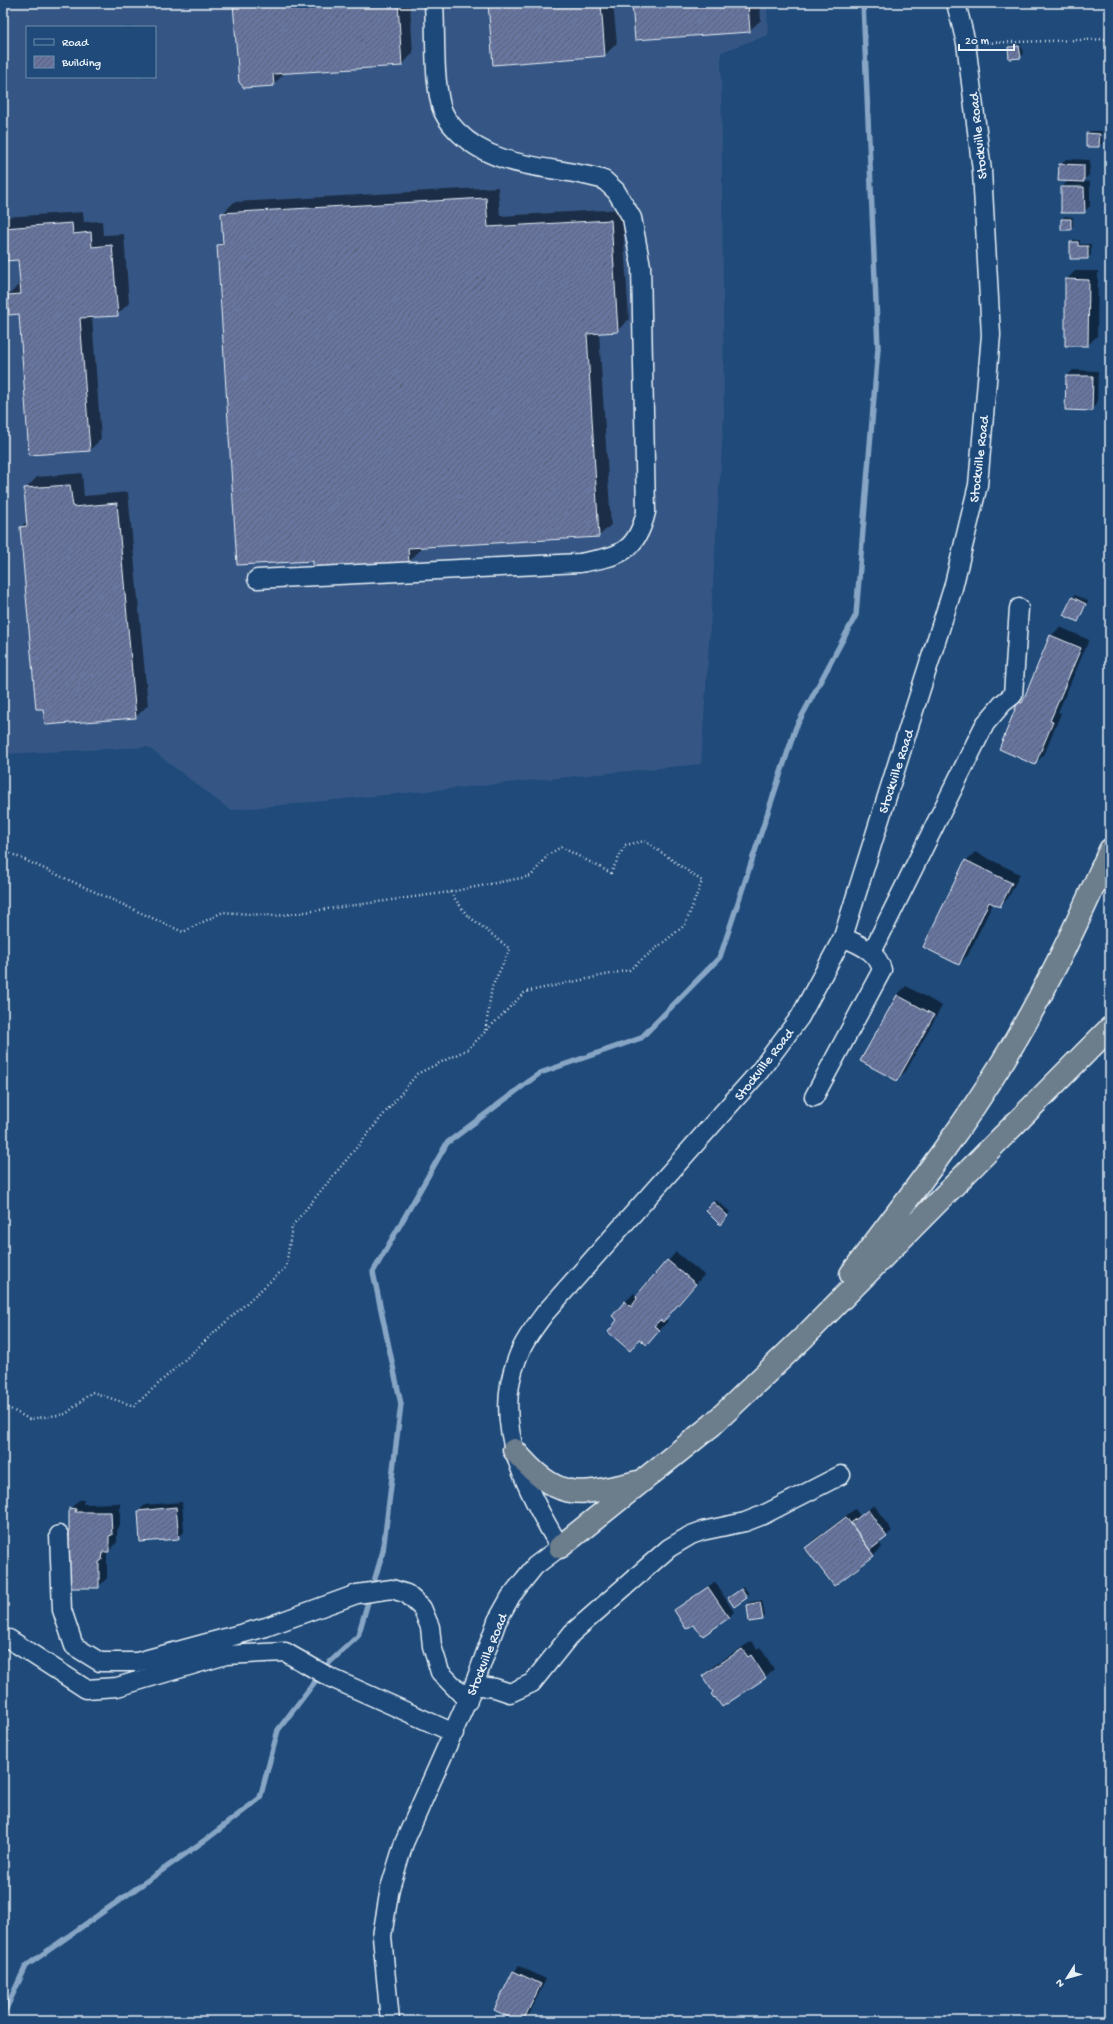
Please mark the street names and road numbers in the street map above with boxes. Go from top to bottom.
street label: Stockville Road [966,90,992,180]
street label: Stockville Road [967,413,994,504]
street label: Stockville Road [876,726,919,816]
street label: Stockville Road [732,1025,800,1105]
street label: Stockville Road [464,1610,513,1698]

